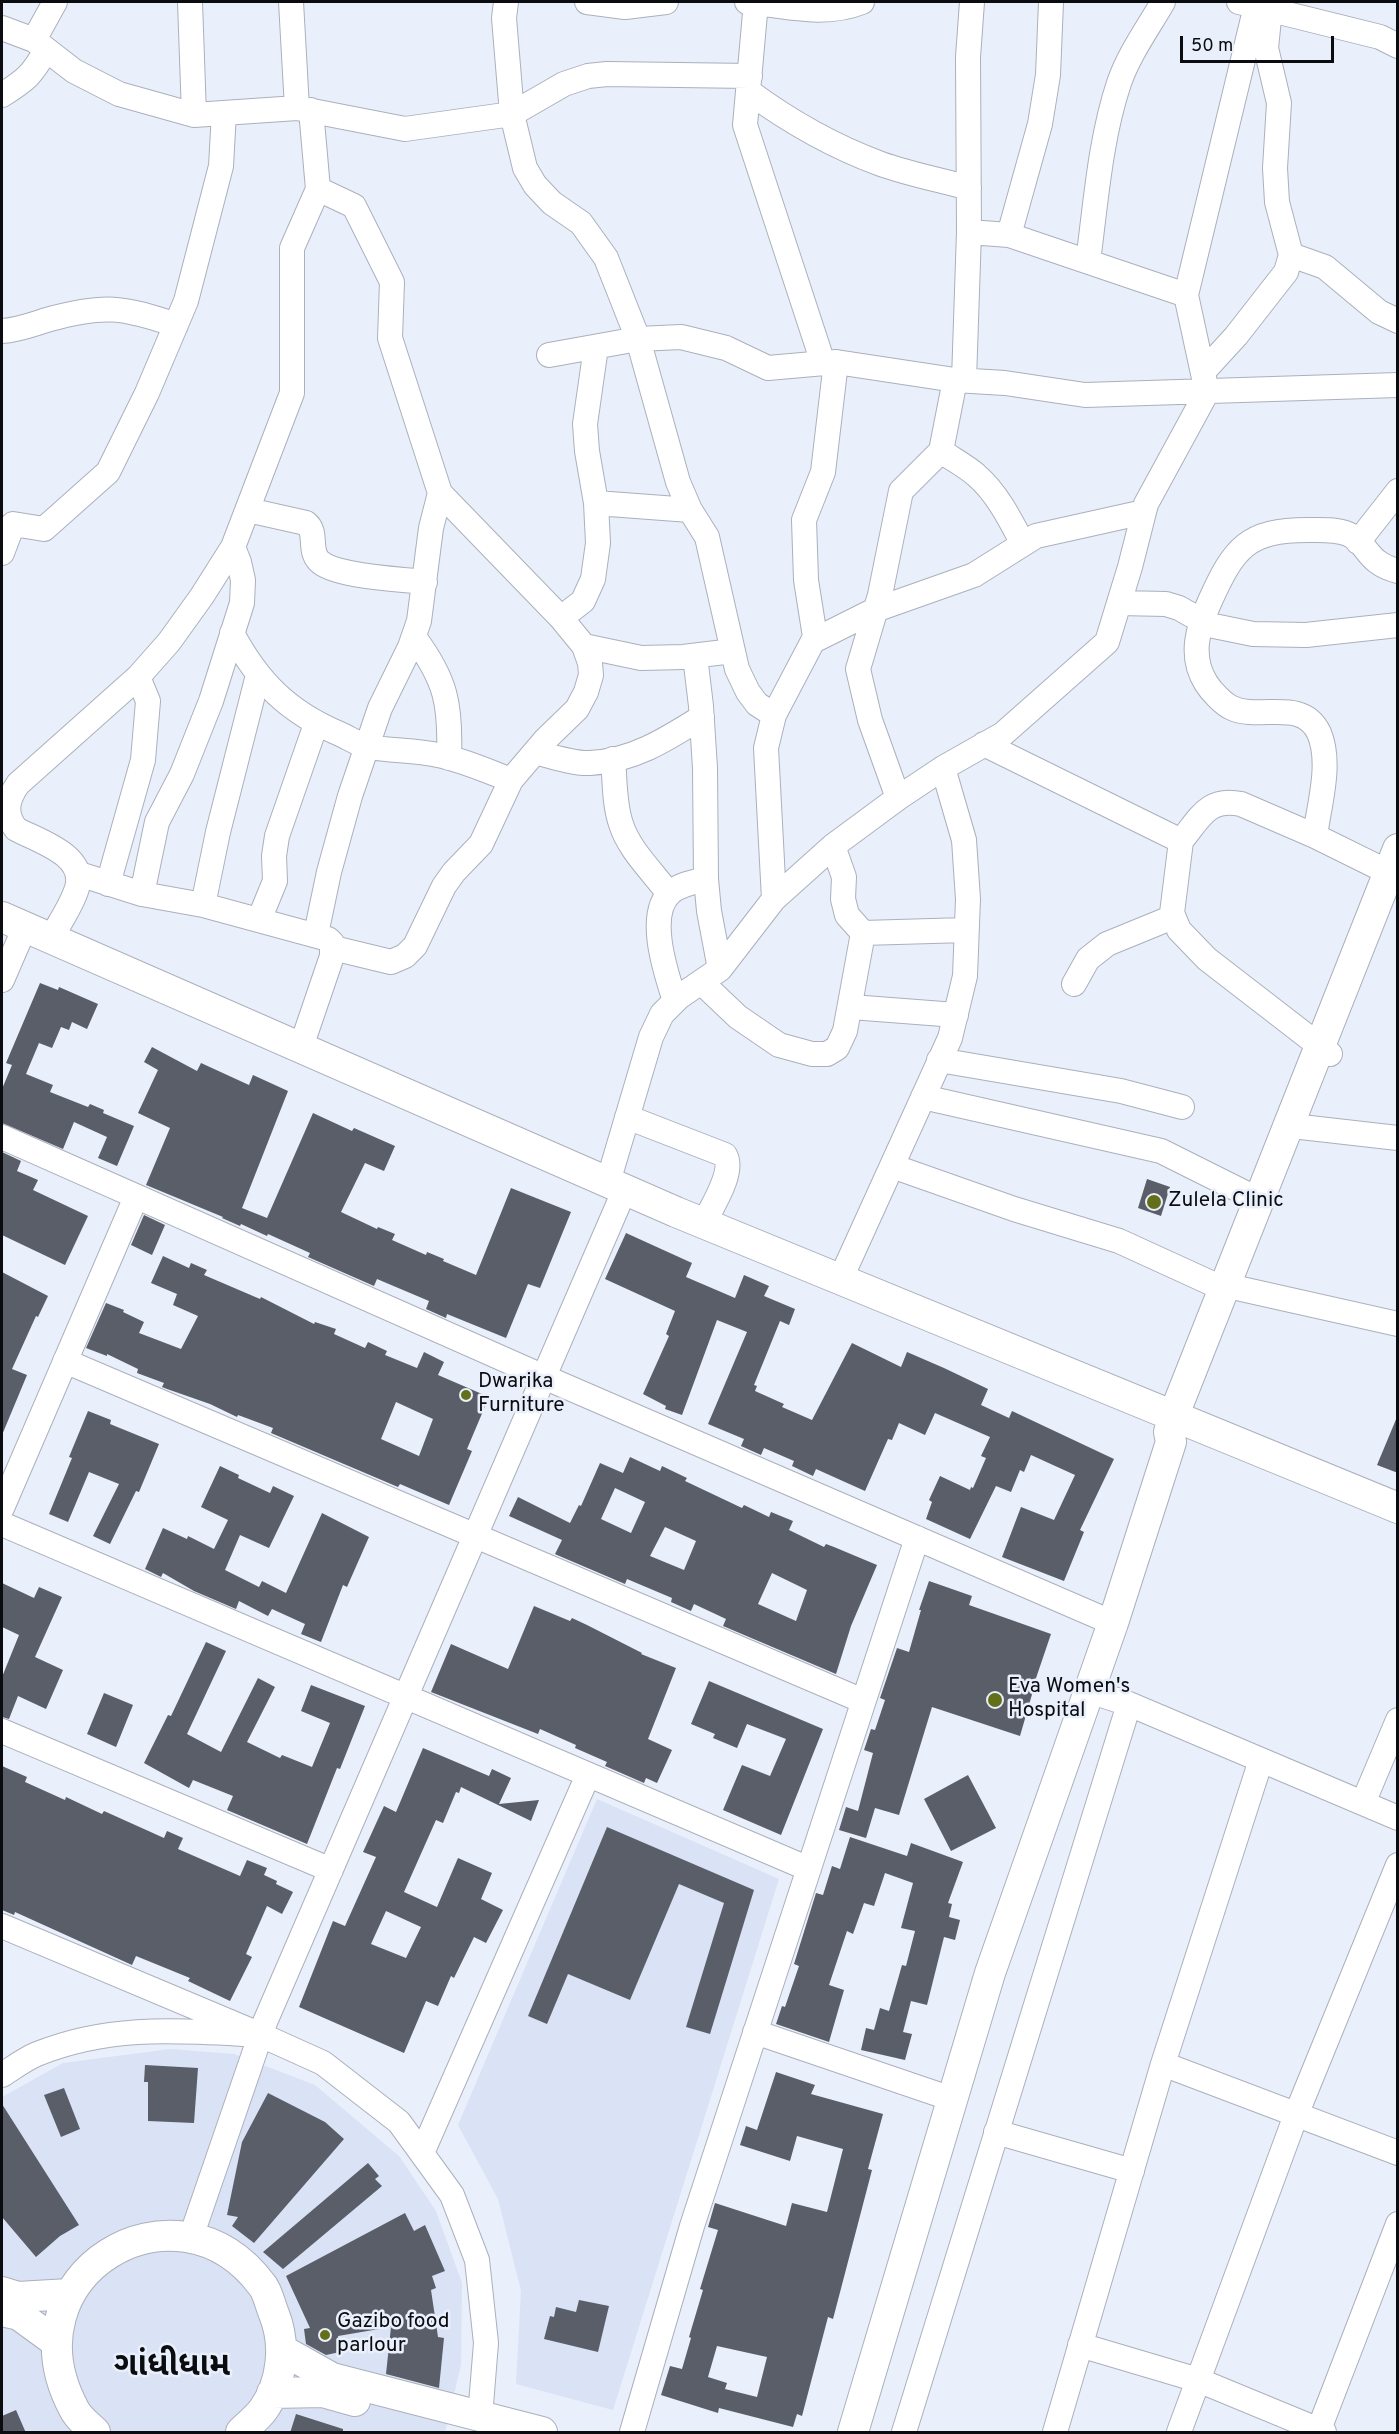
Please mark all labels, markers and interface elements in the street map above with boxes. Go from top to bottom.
scale bar [1183,24,1338,62]
text: 50 m [1191,35,1233,58]
place label: Zulela Clinic [1168,1189,1284,1215]
marker: Zulela Clinic [1145,1193,1163,1211]
place label: Dwarika Furniture [478,1370,565,1420]
marker: Dwarika Furniture [459,1388,473,1402]
place label: Eva Women's Hospital [1008,1675,1130,1725]
marker: Eva Women's Hospital [986,1691,1004,1709]
place label: Gazibo food parlour [337,2310,450,2360]
marker: Gazibo food parlour [318,2328,332,2342]
district label: ગાંધીધામ [114,2348,230,2388]

